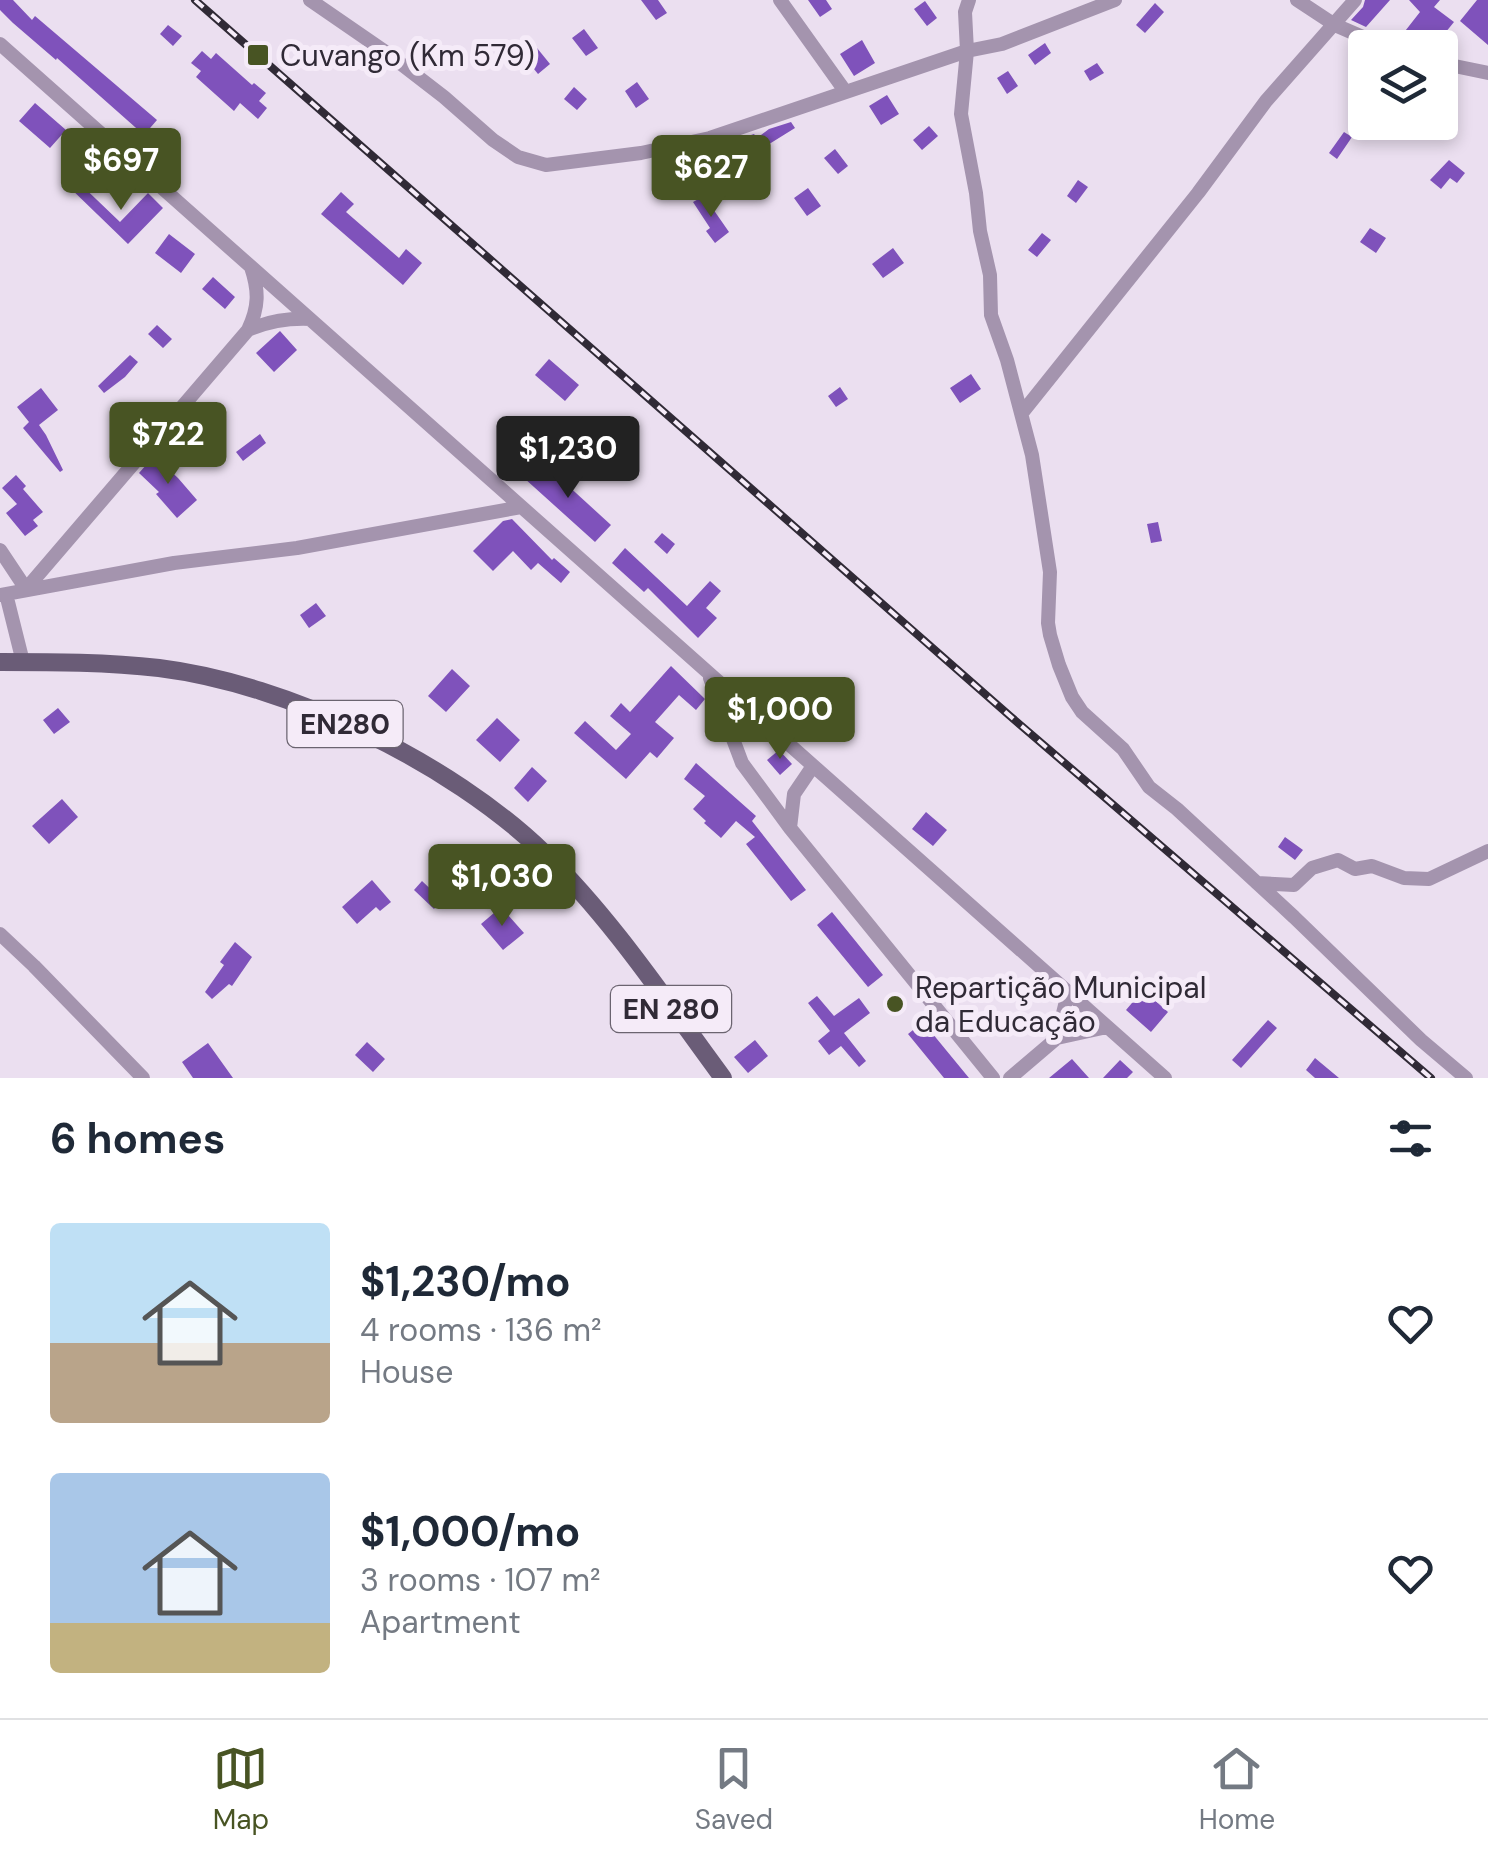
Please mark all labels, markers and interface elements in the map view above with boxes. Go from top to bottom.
map controls [1348,30,1458,140]
button: layers [1348,30,1458,140]
place label: Cuvango (Km 579) [280,36,535,75]
marker: Cuvango (Km 579) [245,42,271,68]
pin: $697 [62,128,180,213]
pin: $627 [652,135,770,220]
text: $697 [83,139,159,181]
text: $627 [674,146,748,188]
pin: $722 [109,402,227,487]
text: $722 [131,413,205,455]
pin: $1,230 [487,416,649,501]
text: $1,230 [518,427,618,469]
pin: $1,000 [699,677,861,762]
text: $1,000 [727,688,833,730]
road number: EN280 [288,701,402,747]
pin: $1,030 [421,844,583,929]
text: $1,030 [450,855,554,897]
place label: Repartição Municipal da Educação [915,968,1206,1041]
road number: EN 280 [611,986,731,1032]
marker: Repartição Municipal da Educação [884,993,906,1015]
text: 6 homes [50,1111,225,1166]
icon: filters [1383,1111,1438,1166]
text: $1,230/mo [360,1254,571,1309]
icon: home [130,1263,250,1383]
icon: heart [1383,1296,1438,1351]
text: 4 rooms · 136 m² [360,1309,602,1351]
text: House [360,1351,453,1393]
text: $1,000/mo [360,1504,580,1559]
icon: home [130,1513,250,1633]
icon: heart [1383,1546,1438,1601]
text: 3 rooms · 107 m² [360,1559,601,1601]
text: Apartment [360,1601,521,1643]
tab: Map [213,1741,269,1838]
tab: Saved [695,1741,773,1838]
tab: Home [1199,1741,1275,1838]

